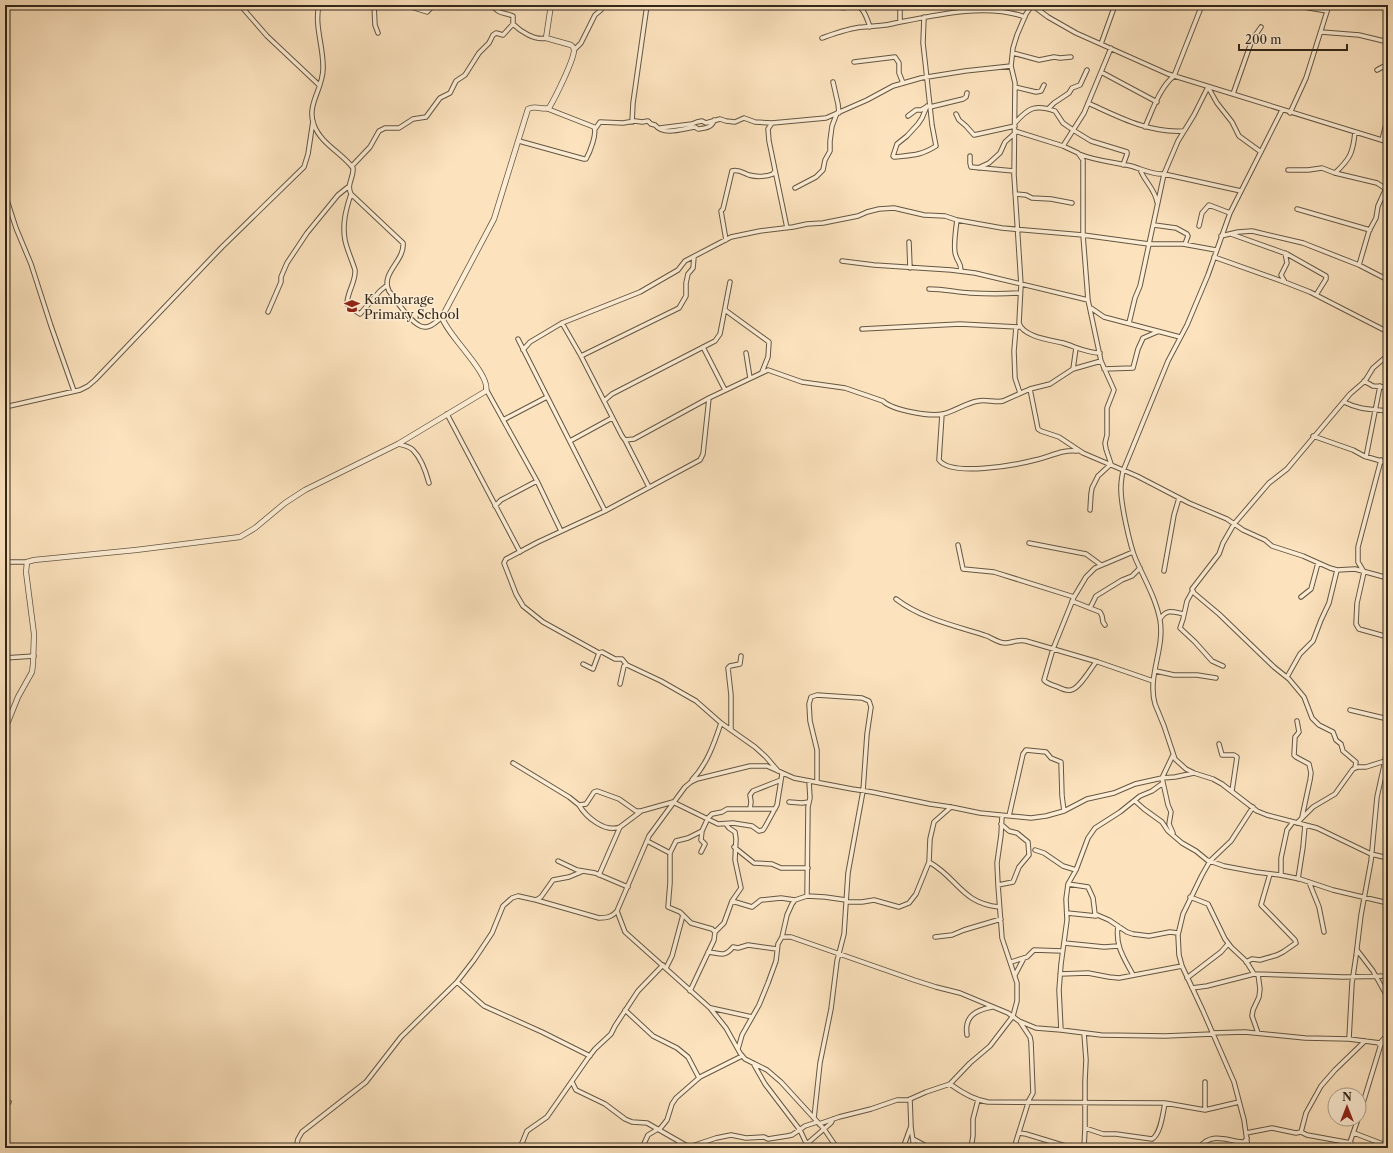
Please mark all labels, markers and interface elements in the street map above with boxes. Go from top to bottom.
scale bar [1239,26,1347,52]
text: 200 m [1245,32,1282,47]
place label: Kambarage Primary School [364,291,459,322]
school or university icon: Kambarage Primary School [343,297,361,315]
north arrow [1327,1087,1367,1127]
text: N [1342,1090,1352,1104]

